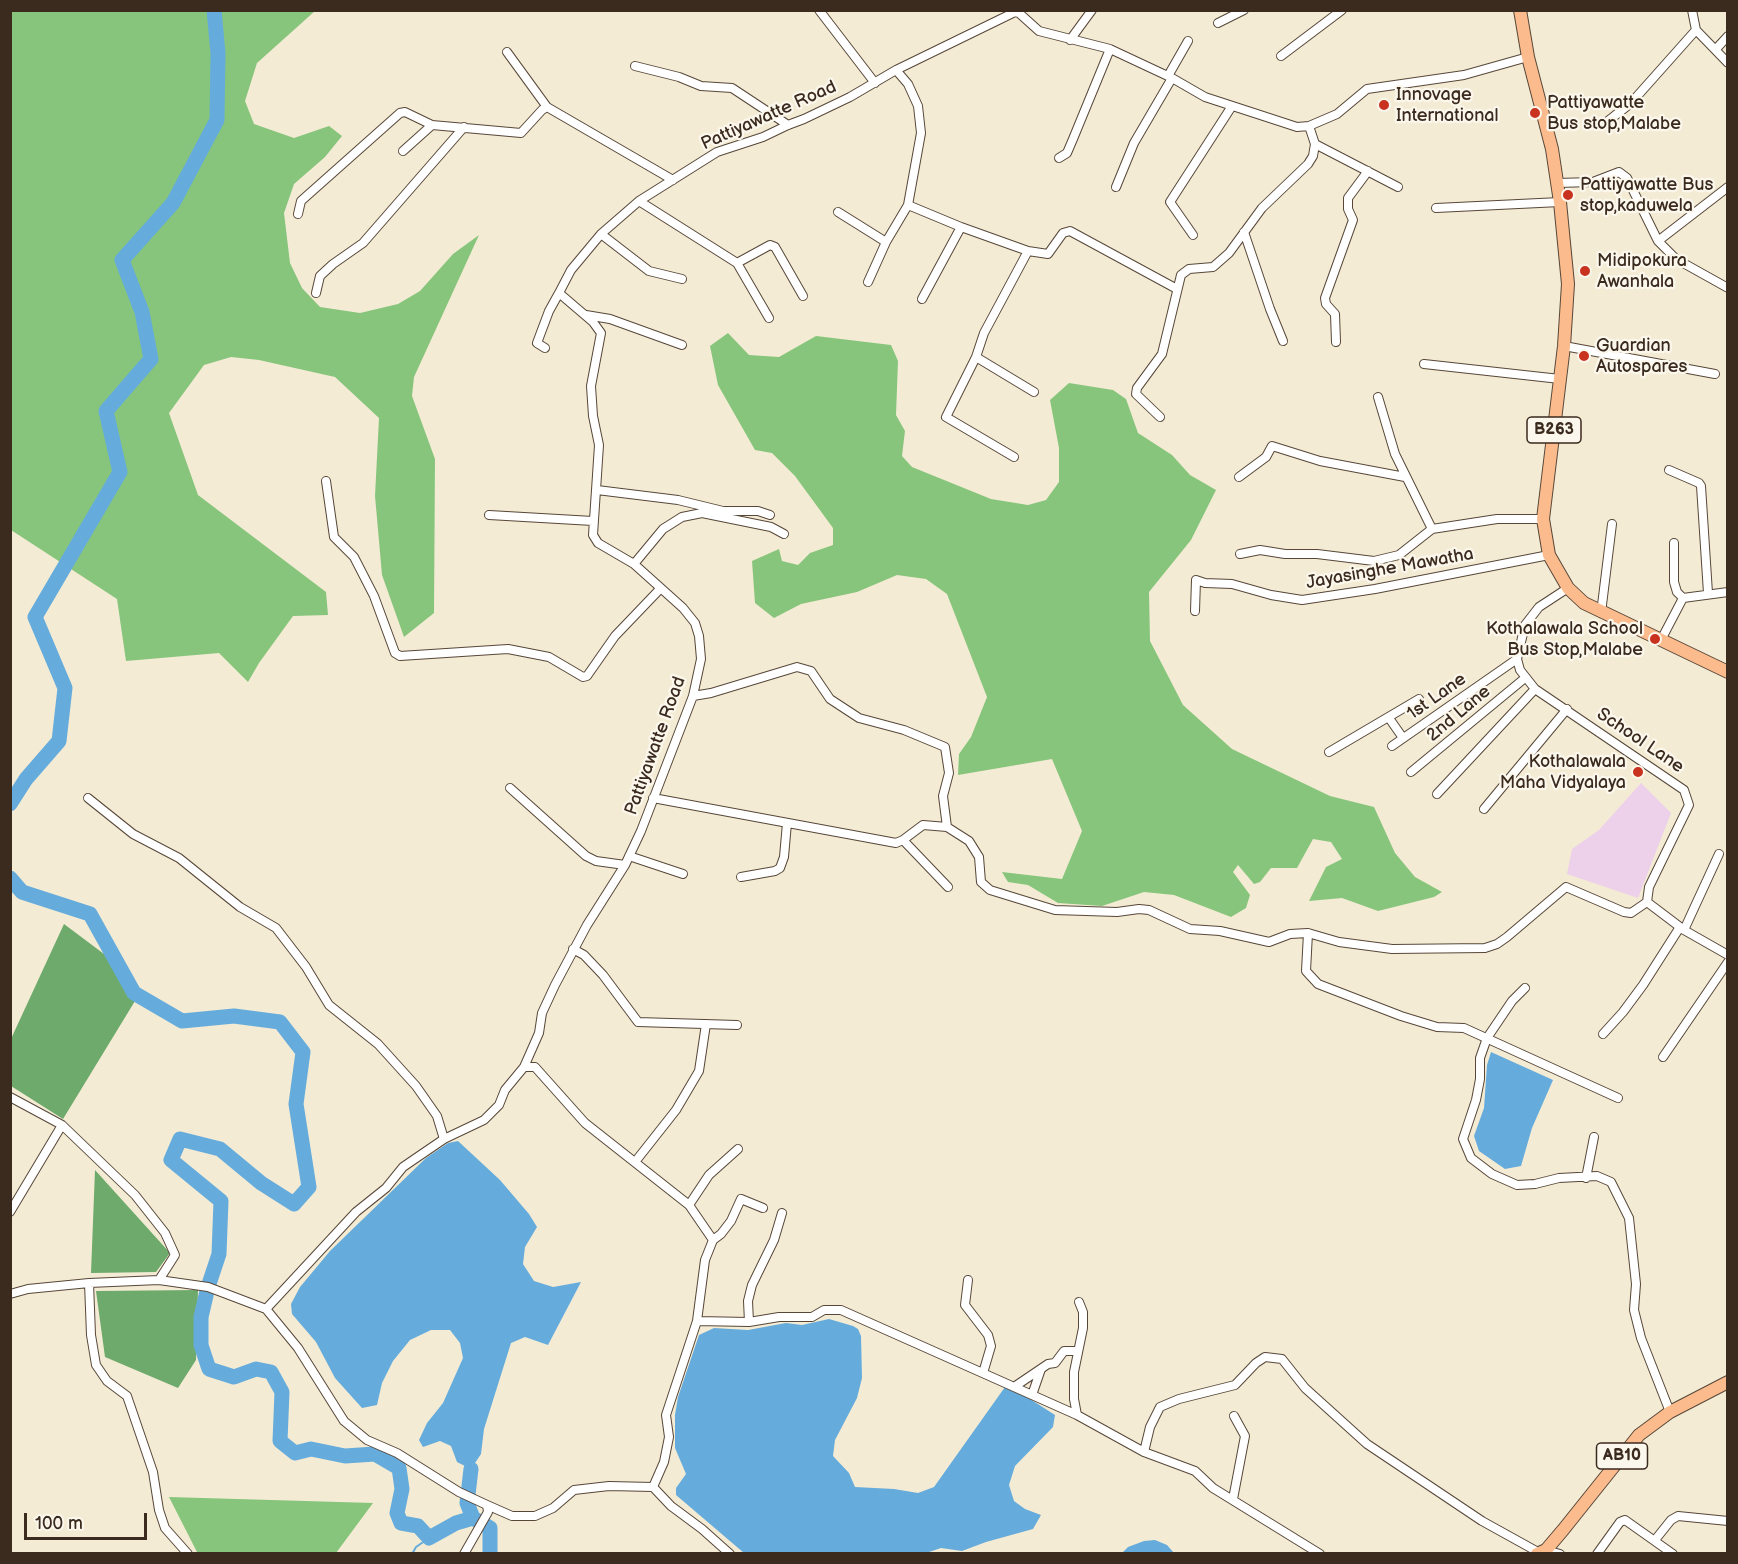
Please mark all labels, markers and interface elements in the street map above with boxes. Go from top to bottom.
street label: Pattiyawatte Road [698,77,840,155]
place label: Innovage International [1396,84,1499,127]
place label: Pattiyawatte Bus stop,Malabe [1547,92,1681,134]
marker: Innovage International [1377,98,1391,112]
marker: Pattiyawatte Bus stop,Malabe [1528,106,1542,120]
place label: Pattiyawatte Bus stop,kaduwela [1580,174,1713,216]
marker: Pattiyawatte Bus stop,kaduwela [1561,188,1575,202]
place label: Midipokura Awanhala [1597,250,1687,292]
marker: Midipokura Awanhala [1578,264,1592,278]
place label: Guardian Autospares [1596,335,1687,378]
marker: Guardian Autospares [1577,349,1591,363]
road number: B263 [1527,417,1581,443]
street label: Jayasinghe Mawatha [1305,544,1475,594]
place label: Kothalawala School Bus Stop,Malabe [1486,618,1643,660]
marker: Kothalawala School Bus Stop,Malabe [1648,632,1662,646]
street label: 1st Lane [1403,669,1471,725]
street label: Pattiyawatte Road [621,674,691,818]
street label: 2nd Lane [1423,681,1495,747]
street label: School Lane [1592,704,1688,778]
place label: Kothalawala Maha Vidyalaya [1500,751,1626,794]
marker: Kothalawala Maha Vidyalaya [1631,765,1645,779]
road number: AB10 [1596,1443,1648,1469]
scale bar [27,1501,150,1539]
text: 100 m [35,1513,83,1534]

